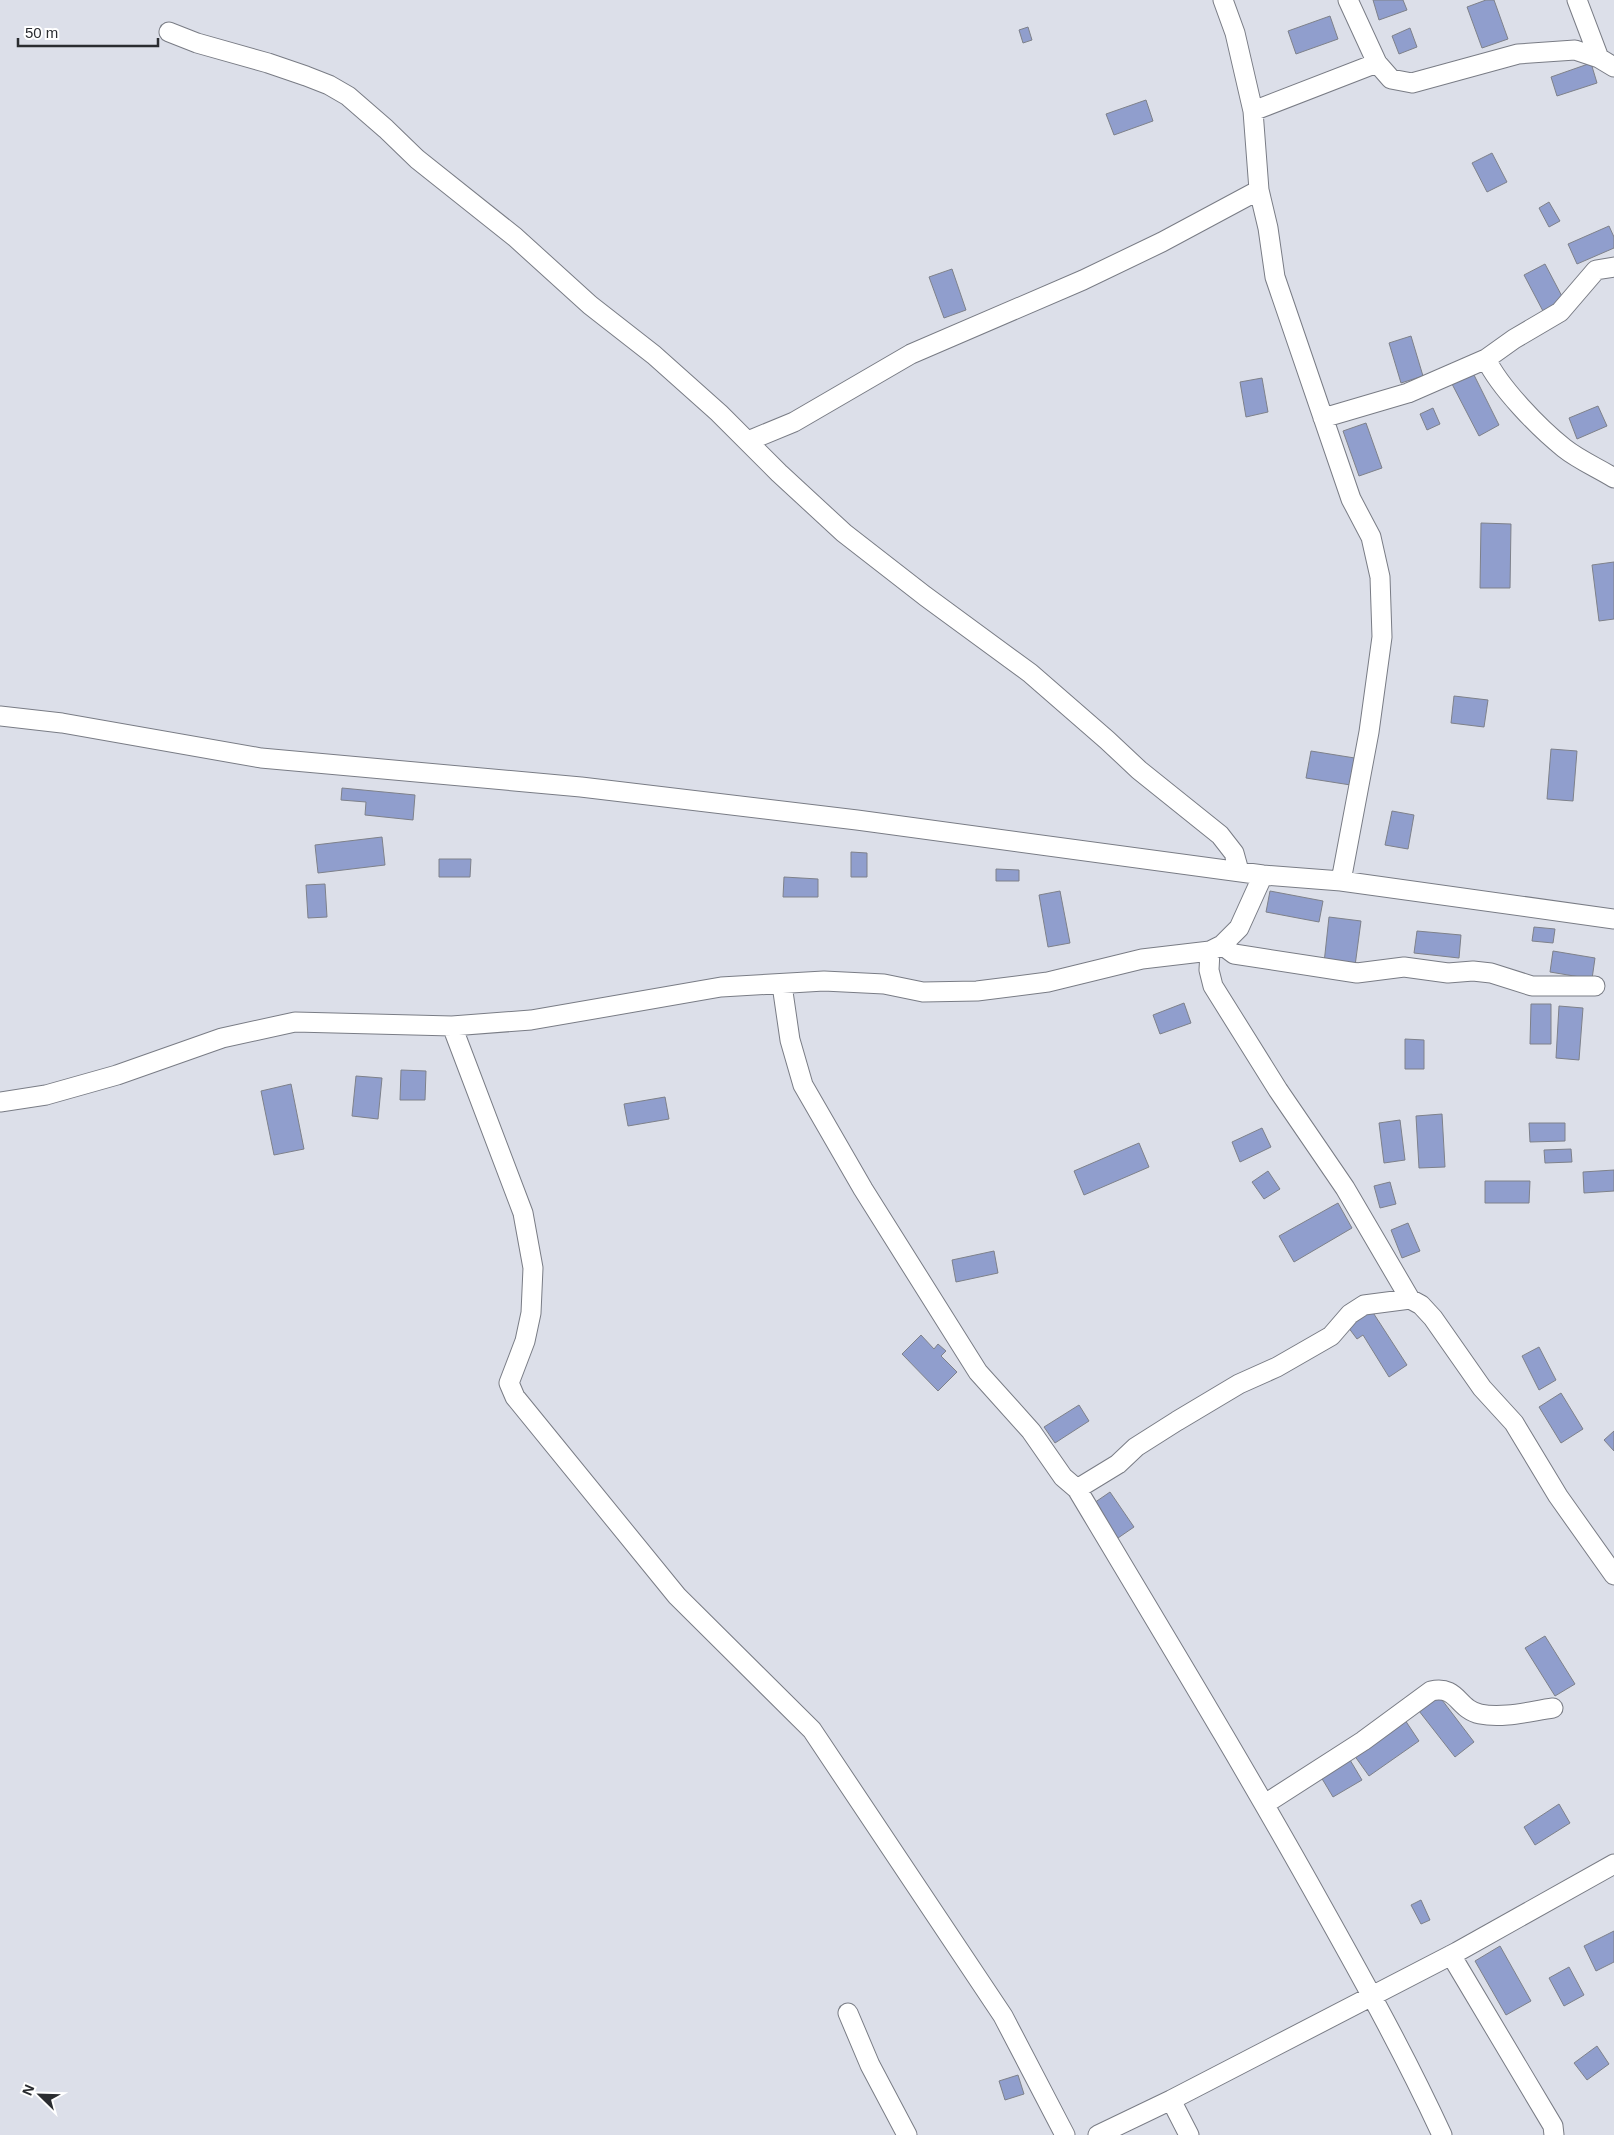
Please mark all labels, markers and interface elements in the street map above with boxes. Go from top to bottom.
scale bar [18,15,158,47]
text: 50 m [25,24,58,41]
north arrow [15,2070,65,2120]
text: N [19,2082,37,2098]

